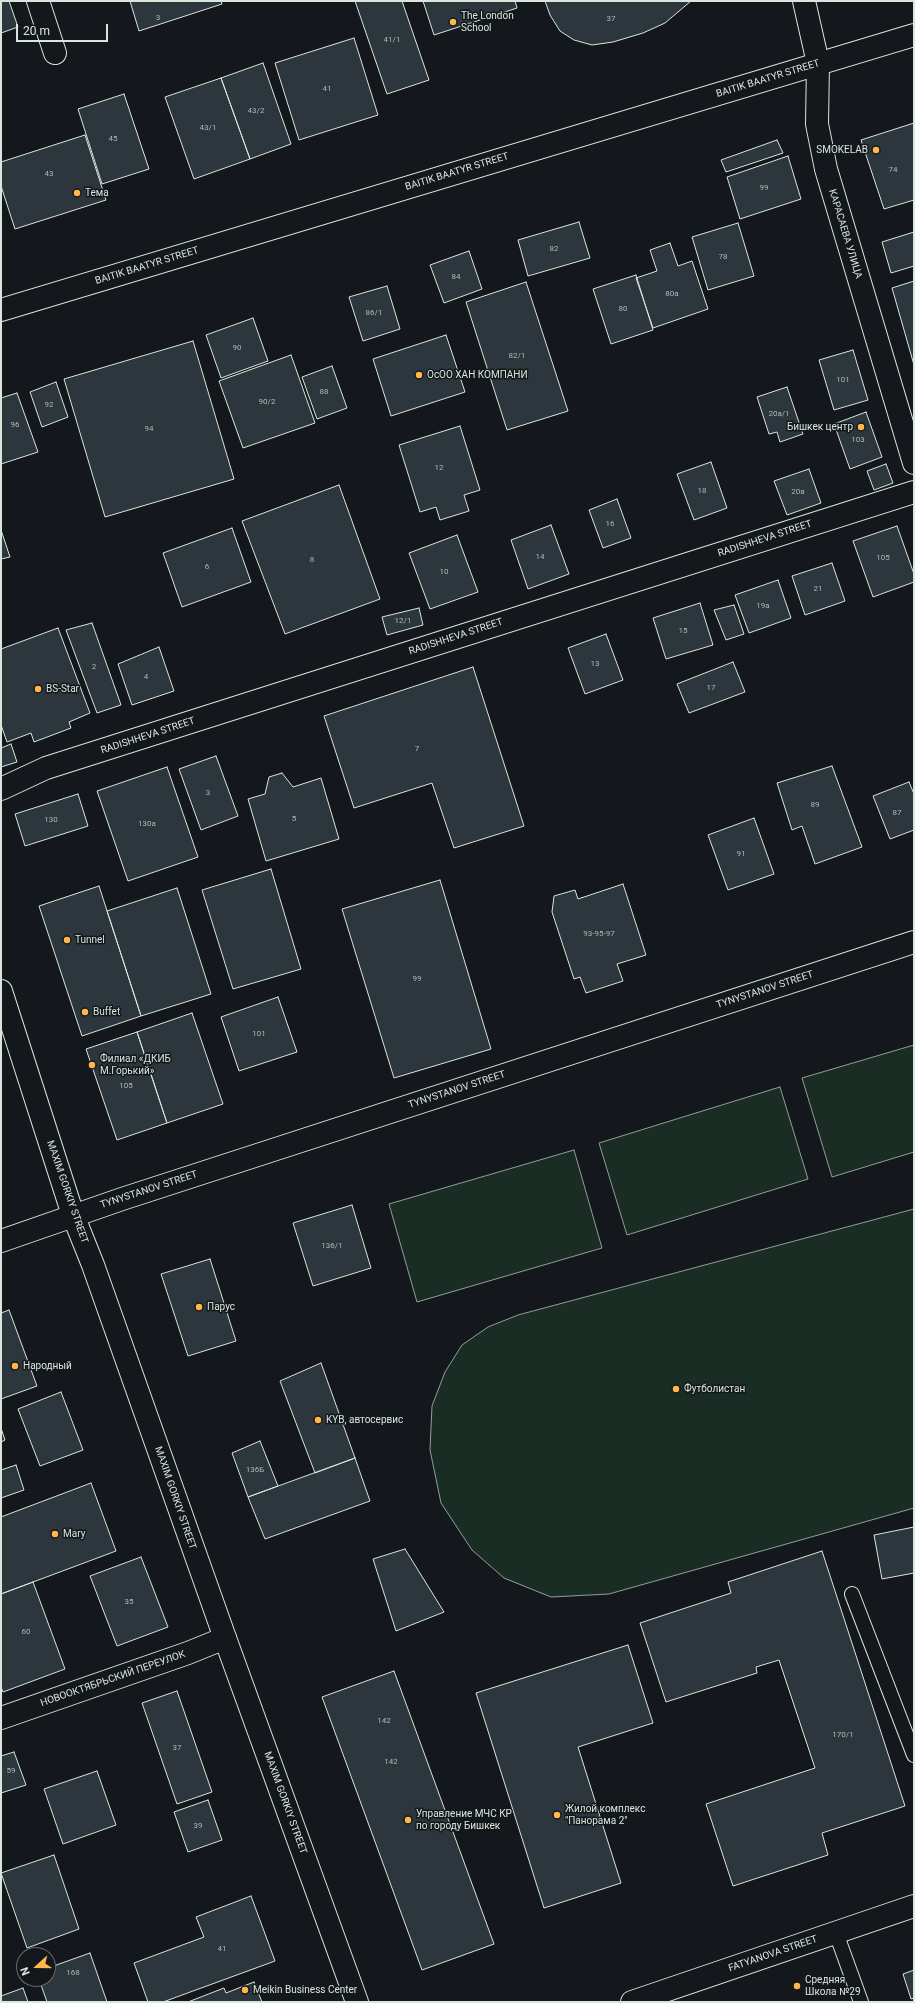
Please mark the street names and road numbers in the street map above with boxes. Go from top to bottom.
street label: BAITIK BAATYR STREET [715,58,821,100]
street label: BAITIK BAATYR STREET [404,151,510,193]
street label: КАРАСАЕВА УЛИЦА [826,188,864,280]
street label: BAITIK BAATYR STREET [94,245,200,287]
street label: RADISHHEVA STREET [716,518,814,560]
street label: RADISHHEVA STREET [407,616,505,658]
street label: RADISHHEVA STREET [99,715,197,757]
street label: TYNYSTANOV STREET [715,969,815,1011]
street label: TYNYSTANOV STREET [407,1069,507,1111]
street label: MAXIM GORKIY STREET [44,1139,90,1245]
street label: TYNYSTANOV STREET [99,1169,199,1211]
street label: MAXIM GORKIY STREET [152,1445,198,1551]
street label: НОВООКТЯБРЬСКИЙ ПЕРЕУЛОК [39,1648,187,1710]
street label: MAXIM GORKIY STREET [261,1750,309,1856]
street label: FATYANOVA STREET [727,1933,819,1975]

